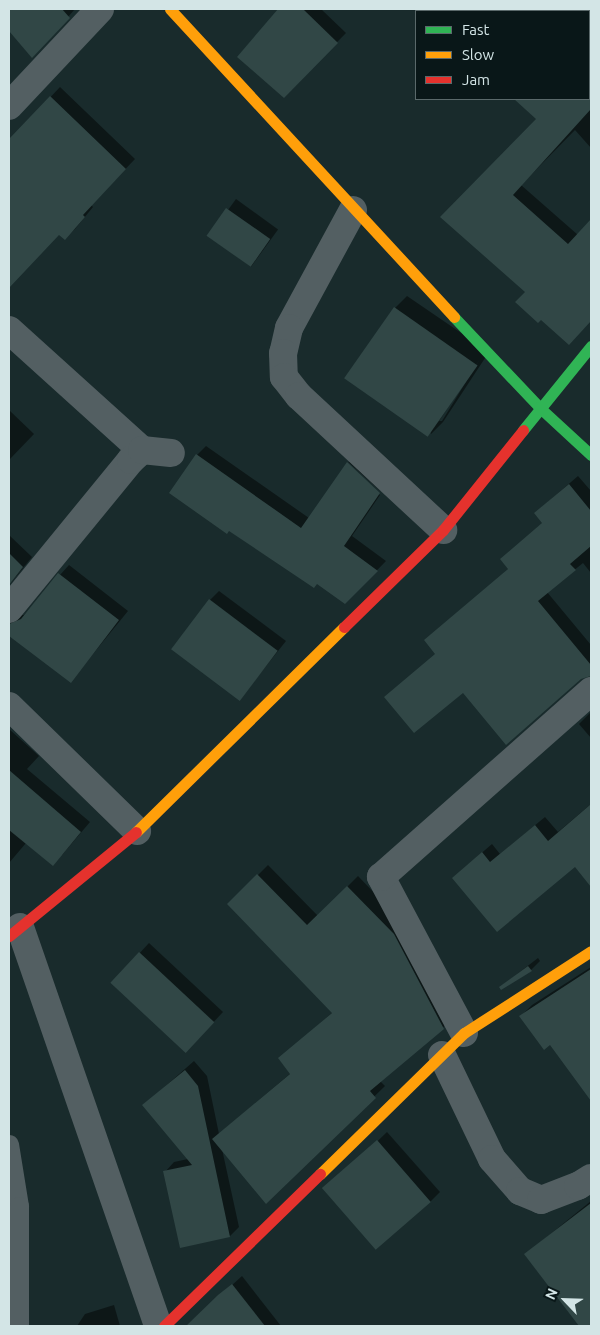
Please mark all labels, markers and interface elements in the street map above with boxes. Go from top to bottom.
legend [415,10,590,100]
text: Fast [462,21,489,38]
text: Slow [462,46,494,63]
text: Jam [462,71,490,88]
north arrow [540,1275,590,1325]
text: N [542,1286,561,1302]

